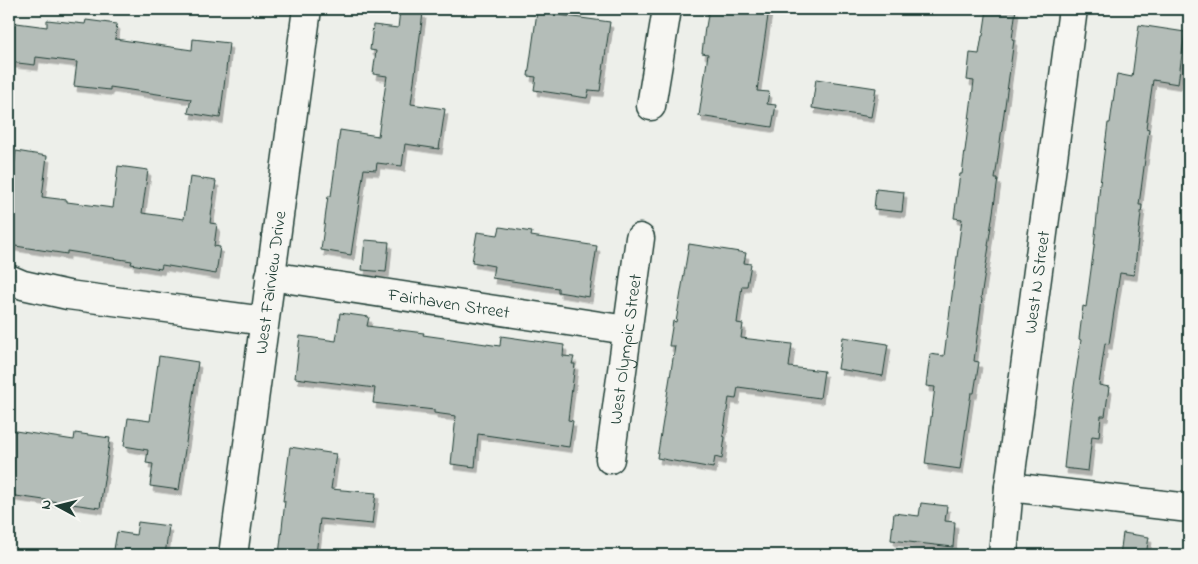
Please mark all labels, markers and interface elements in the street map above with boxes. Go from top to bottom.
street label: West Fairview Drive [249,209,295,356]
street label: West N Street [1019,229,1058,336]
street label: West Olympic Street [604,272,650,426]
street label: Fairhaven Street [385,283,511,327]
north arrow [32,482,82,532]
text: N [36,499,58,511]

